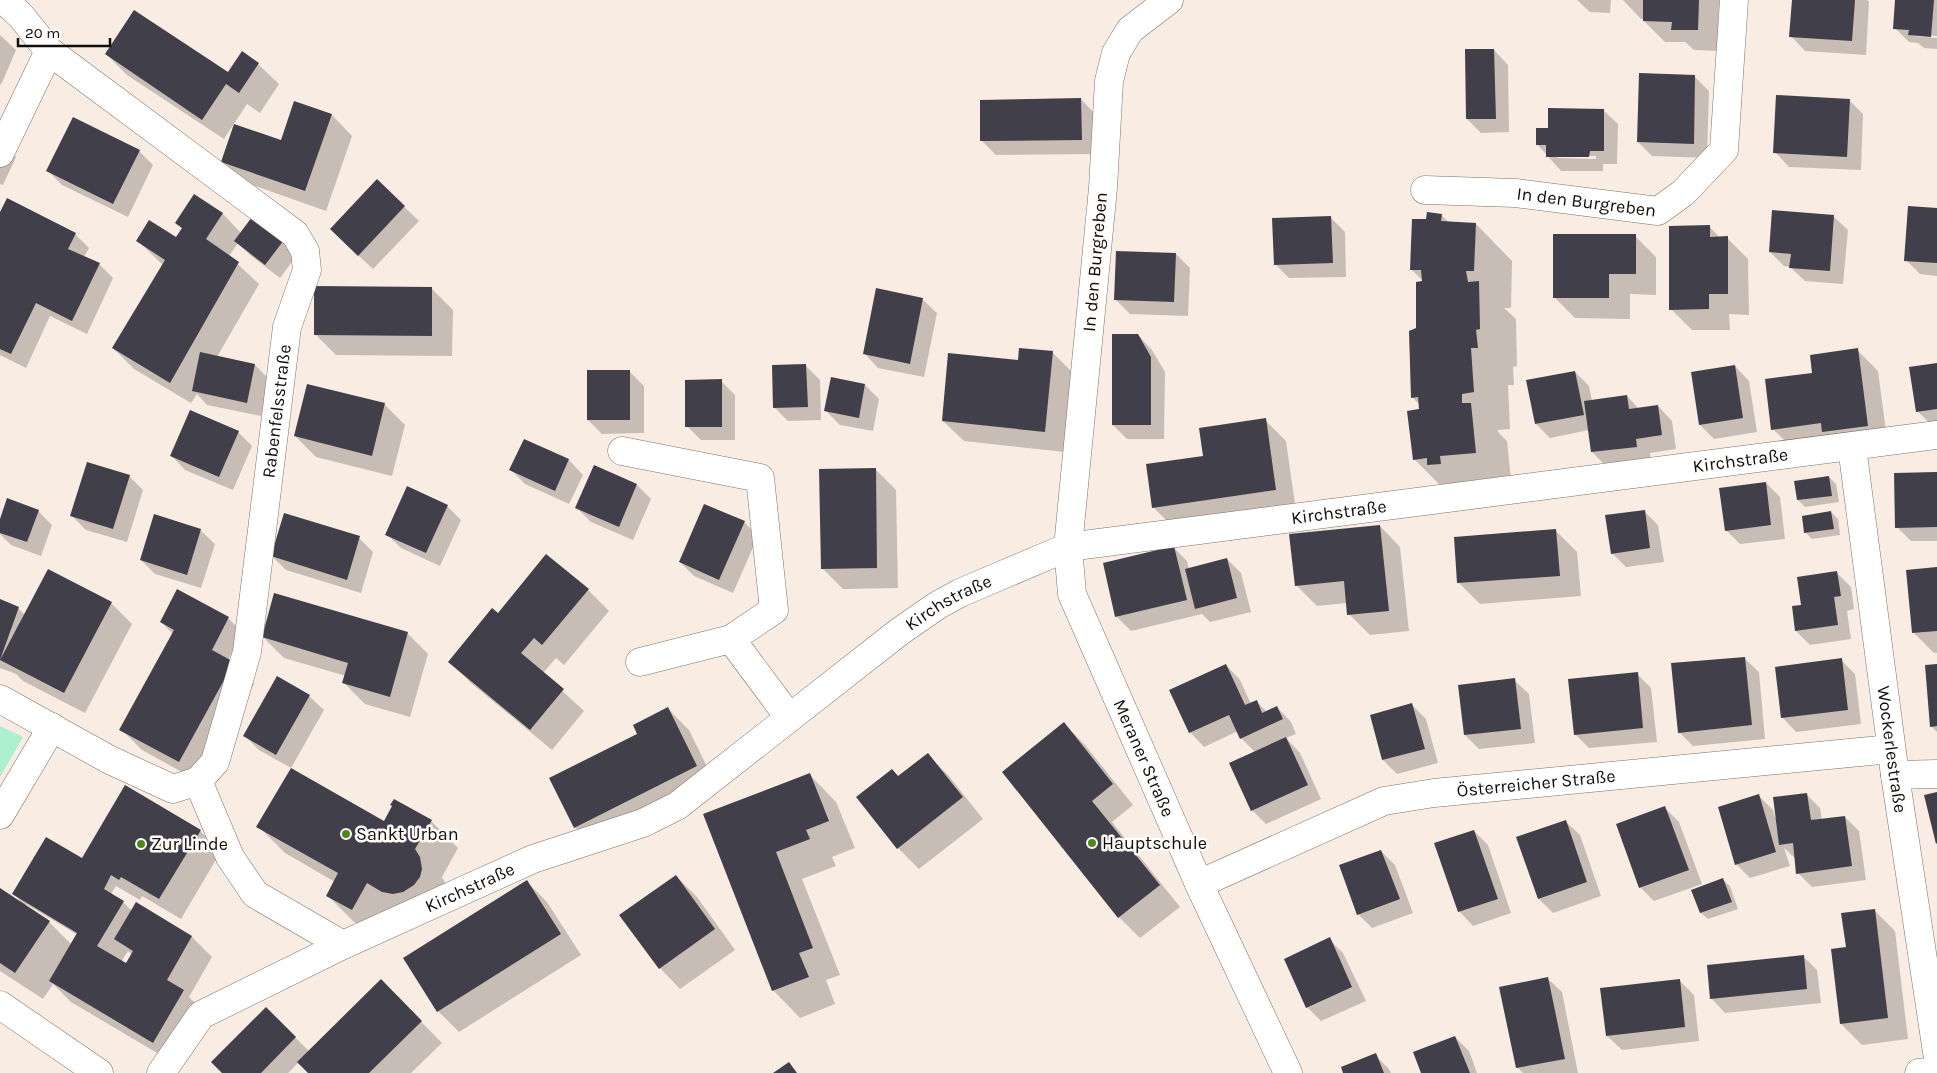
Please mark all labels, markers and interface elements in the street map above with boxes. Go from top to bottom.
scale bar [18,15,110,47]
text: 20 m [25,24,60,42]
street label: In den Burgreben [1515,182,1657,222]
street label: In den Burgreben [1078,191,1112,333]
street label: Rabenfelsstraße [257,343,296,479]
street label: Kirchstraße [1691,443,1789,477]
street label: Kirchstraße [1290,495,1388,529]
street label: Kirchstraße [901,570,995,635]
street label: Wockerlestraße [1872,685,1912,814]
street label: Meraner Straße [1108,696,1179,820]
street label: Österreicher Straße [1456,765,1617,802]
place label: Sankt Urban [356,823,459,845]
marker: Sankt Urban [340,828,352,840]
place label: Hauptschule [1102,832,1207,854]
place label: Zur Linde [151,833,228,855]
marker: Hauptschule [1086,837,1098,849]
marker: Zur Linde [135,838,147,850]
street label: Kirchstraße [422,858,518,917]

